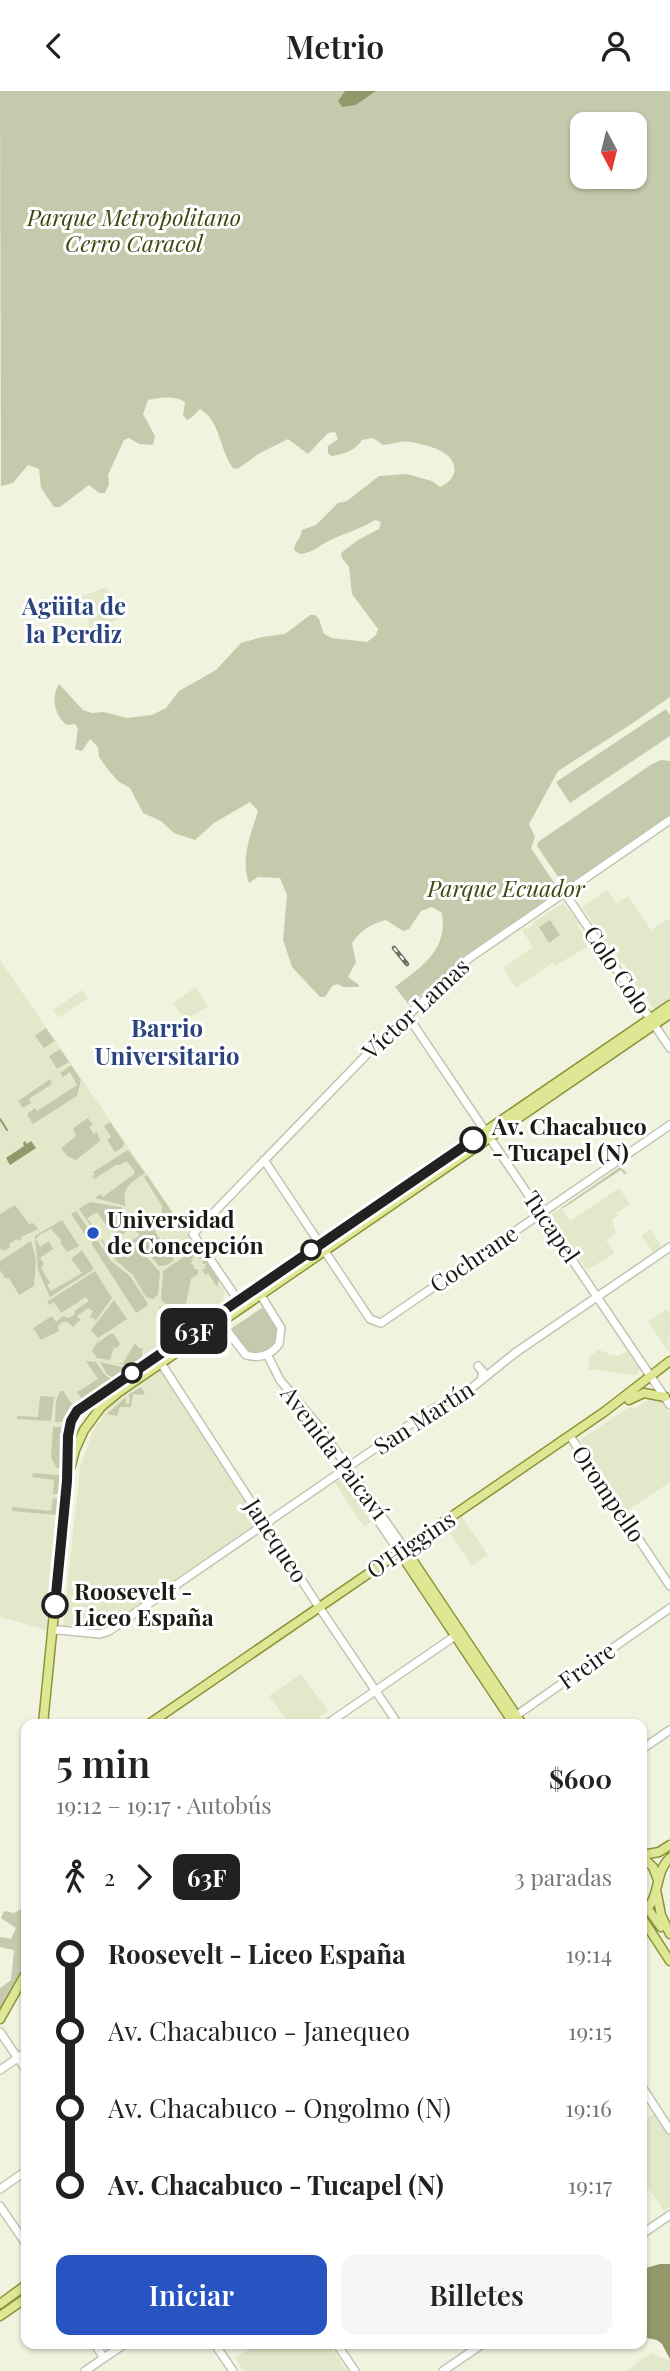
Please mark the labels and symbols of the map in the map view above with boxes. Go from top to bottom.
north arrow [570,112,648,189]
park label: Parque Metropolitano Cerro Caracol [26,201,241,258]
district label: Agüita de la Perdiz [21,589,126,649]
park label: Parque Ecuador [426,872,586,903]
street label: Colo Colo [577,919,659,1019]
street label: Víctor Lamas [354,950,475,1066]
district label: Barrio Universitario [94,1011,240,1071]
place label: Av. Chacabuco - Tucapel (N) [491,1110,647,1167]
marker: Av. Chacabuco - Tucapel (N) [460,1127,486,1153]
street label: Tucapel [517,1184,588,1268]
place label: Universidad de Concepción [107,1203,264,1260]
street label: Cochrane [423,1217,523,1299]
marker: Universidad de Concepción [85,1225,101,1241]
unlabelled marker [301,1240,321,1260]
line badge: 63F [154,1308,234,1354]
unlabelled marker [122,1363,142,1383]
street label: San Martín [367,1373,479,1461]
street label: Avenida Paicaví [274,1378,396,1525]
street label: Orompello [566,1439,653,1548]
street label: Janequeo [238,1491,316,1588]
street label: O'Higgins [360,1503,461,1585]
place label: Roosevelt - Liceo España [74,1575,214,1632]
marker: Roosevelt - Liceo España [42,1592,68,1618]
street label: Freire [552,1634,621,1695]

